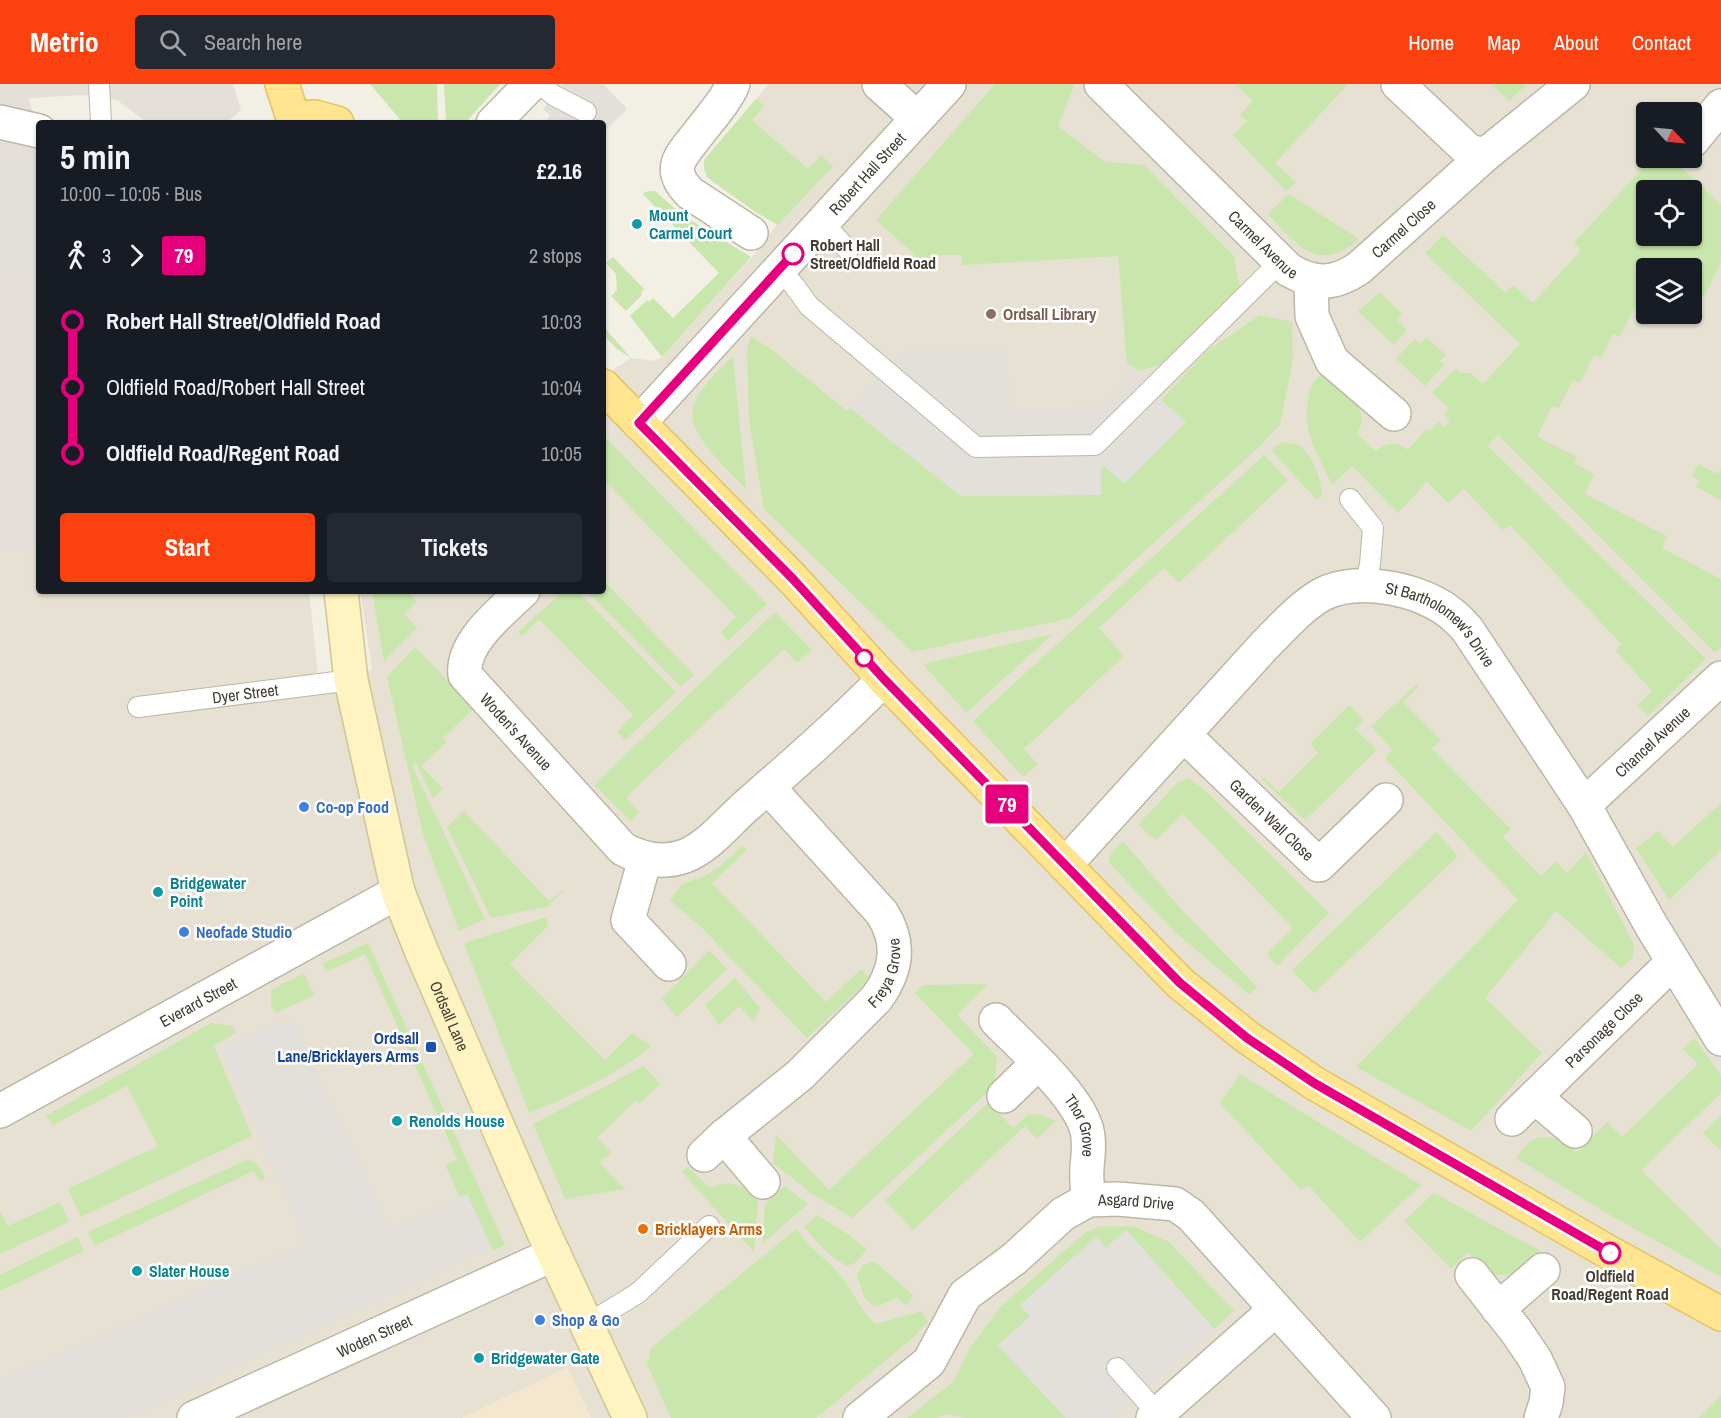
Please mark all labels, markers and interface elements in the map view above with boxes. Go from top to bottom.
search box [135,15,555,69]
text: Metrio [30,23,99,61]
icon: search [156,26,189,59]
text: Search here [204,27,302,57]
text: Home [1408,28,1454,57]
text: Map [1487,28,1521,57]
text: About [1554,28,1599,57]
text: Contact [1632,28,1691,57]
north arrow [1636,102,1702,168]
map controls [1636,102,1702,324]
street label: Robert Hall Street [824,127,911,220]
text: 5 min [60,135,131,179]
text: £2.16 [537,156,582,186]
text: 10:00 – 10:05 · Bus [60,180,202,207]
button: locate [1636,180,1702,246]
street label: Carmel Close [1366,193,1440,263]
place label: Mount Carmel Court [649,204,733,244]
street label: Carmel Avenue [1224,205,1302,284]
marker: Mount Carmel Court [630,217,644,231]
place label: Robert Hall Street/Oldfield Road [810,234,936,274]
icon: walk [60,239,93,272]
icon: forward [120,239,153,272]
text: 79 [174,241,193,270]
text: 3 [102,242,111,269]
text: 2 stops [529,242,582,269]
marker: Robert Hall Street/Oldfield Road [782,243,804,265]
button: layers [1636,258,1702,324]
place label: Ordsall Library [1003,303,1097,325]
text: Robert Hall Street/Oldfield Road [106,306,381,336]
marker: Ordsall Library [984,307,998,321]
text: 10:03 [541,308,582,335]
text: Oldfield Road/Robert Hall Street [106,372,365,402]
text: 10:04 [541,374,582,401]
text: Oldfield Road/Regent Road [106,438,340,468]
text: 10:05 [541,440,582,467]
button: Start [60,513,315,582]
button: Tickets [327,513,582,582]
street label: St Bartholomew's Drive [1384,576,1500,671]
unlabelled marker [855,649,873,667]
street label: Dyer Street [211,678,280,709]
street label: Woden's Avenue [475,688,557,775]
street label: Chancel Avenue [1610,701,1695,782]
street label: Garden Wall Close [1225,774,1319,866]
line badge: 79 [980,784,1034,824]
text: 79 [997,790,1017,819]
place label: Co-op Food [316,796,389,818]
marker: Co-op Food [297,800,311,814]
place label: Bridgewater Point [170,872,247,912]
marker: Bridgewater Point [151,885,165,899]
place label: Neofade Studio [196,921,292,943]
marker: Neofade Studio [177,925,191,939]
street label: Freya Grove [863,937,905,1012]
street label: Everard Street [156,972,241,1032]
street label: Ordsall Lane [425,977,475,1054]
street label: Parsonage Close [1560,987,1647,1073]
place label: Ordsall Lane/Bricklayers Arms [277,1027,419,1067]
marker: Ordsall Lane/Bricklayers Arms [424,1040,438,1054]
street label: Thor Grove [1059,1090,1100,1158]
place label: Renolds House [409,1110,505,1132]
marker: Renolds House [390,1114,404,1128]
street label: Asgard Drive [1096,1188,1175,1215]
place label: Bricklayers Arms [655,1218,762,1240]
marker: Bricklayers Arms [636,1222,650,1236]
marker: Oldfield Road/Regent Road [1599,1242,1621,1264]
place label: Slater House [149,1260,229,1282]
marker: Slater House [130,1264,144,1278]
place label: Oldfield Road/Regent Road [1551,1265,1669,1305]
street label: Woden Street [333,1309,415,1363]
place label: Shop & Go [552,1309,620,1331]
marker: Shop & Go [533,1313,547,1327]
place label: Bridgewater Gate [491,1347,600,1369]
marker: Bridgewater Gate [472,1351,486,1365]

